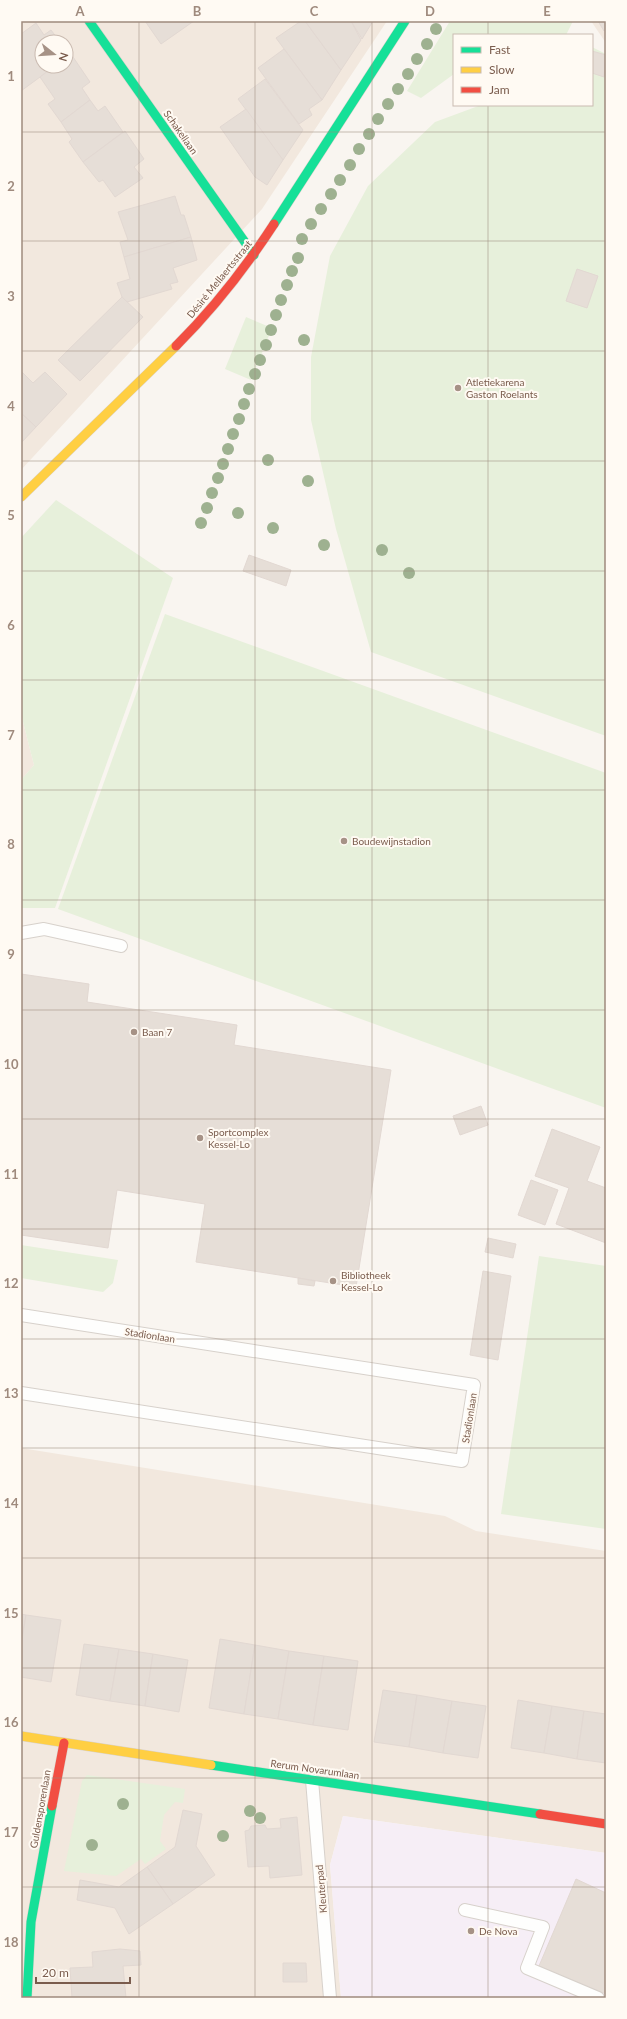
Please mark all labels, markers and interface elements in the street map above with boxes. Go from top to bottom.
text: A [74,3,85,19]
text: B [193,3,202,19]
text: C [310,3,319,19]
text: D [425,3,435,19]
text: E [543,3,551,19]
north arrow [34,34,74,74]
legend [453,34,593,106]
text: Fast [489,42,511,57]
text: N [57,51,71,63]
text: Slow [489,62,515,77]
text: 1 [7,68,15,84]
text: Jam [489,82,510,97]
street label: Schakellaan [161,108,201,156]
text: 2 [7,178,15,194]
street label: Désiré Mellaertsstraat [184,237,254,320]
text: 3 [7,288,15,304]
place label: Atletiekarena Gaston Roelants [466,376,538,400]
marker: Atletiekarena Gaston Roelants [453,383,463,393]
text: 4 [7,398,15,414]
text: 5 [7,507,15,523]
text: 6 [7,617,15,633]
text: 7 [7,727,15,743]
place label: Boudewijnstadion [352,835,431,847]
text: 8 [7,836,15,852]
marker: Boudewijnstadion [339,836,349,846]
text: 9 [7,946,15,962]
place label: Baan 7 [142,1026,172,1038]
marker: Baan 7 [129,1027,139,1037]
text: 10 [3,1056,19,1072]
place label: Sportcomplex Kessel-Lo [208,1126,269,1150]
marker: Sportcomplex Kessel-Lo [195,1133,205,1143]
text: 11 [3,1166,19,1182]
place label: Bibliotheek Kessel-Lo [341,1269,391,1293]
text: 12 [3,1275,19,1291]
marker: Bibliotheek Kessel-Lo [328,1276,338,1286]
street label: Stadionlaan [124,1325,176,1345]
text: 13 [3,1385,19,1401]
street label: Stadionlaan [459,1392,479,1444]
text: 14 [3,1495,19,1511]
text: 15 [3,1605,19,1621]
text: 16 [3,1714,19,1730]
street label: Rerum Novarumlaan [270,1757,360,1781]
street label: Guldensporenlaan [27,1769,53,1849]
text: 17 [3,1824,19,1840]
street label: Kleuterpad [313,1864,329,1914]
place label: De Nova [479,1925,517,1937]
marker: De Nova [466,1926,476,1936]
text: 18 [3,1934,19,1950]
scale bar [36,1959,130,1985]
text: 20 m [42,1965,69,1980]

